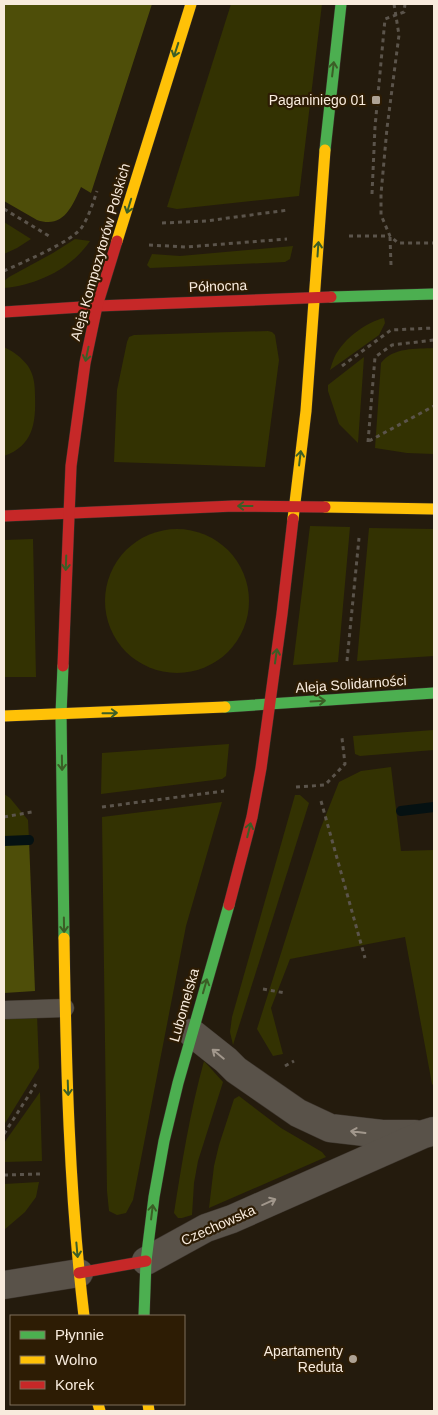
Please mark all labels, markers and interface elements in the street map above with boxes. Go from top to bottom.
one-way arrow [171,42,180,58]
one-way arrow [328,62,338,78]
place label: Paganiniego 01 [269,92,366,108]
marker: Paganiniego 01 [370,94,382,106]
street label: Aleja Kompozytorów Polskich [67,162,133,342]
one-way arrow [123,197,133,213]
one-way arrow [313,241,322,257]
street label: Północna [189,277,248,295]
one-way arrow [82,345,91,361]
one-way arrow [296,450,306,466]
one-way arrow [237,501,254,511]
one-way arrow [62,554,71,570]
one-way arrow [271,648,281,664]
street label: Aleja Solidarności [295,672,407,696]
one-way arrow [310,697,326,706]
one-way arrow [102,708,118,718]
one-way arrow [57,754,67,770]
one-way arrow [245,822,254,838]
one-way arrow [59,916,69,933]
street label: Lubomelska [166,966,202,1043]
one-way arrow [201,979,211,995]
one-way arrow [212,1049,225,1060]
one-way arrow [64,1079,73,1095]
one-way arrow [350,1127,366,1137]
one-way arrow [261,1197,276,1207]
street label: Czechowska [178,1201,258,1248]
one-way arrow [147,1205,157,1221]
one-way arrow [72,1242,82,1258]
legend [10,1315,185,1405]
text: Płynnie [55,1326,104,1343]
place label: Apartamenty Reduta [264,1343,343,1375]
text: Wolno [55,1351,97,1368]
marker: Apartamenty Reduta [347,1353,359,1365]
text: Korek [55,1376,95,1393]

